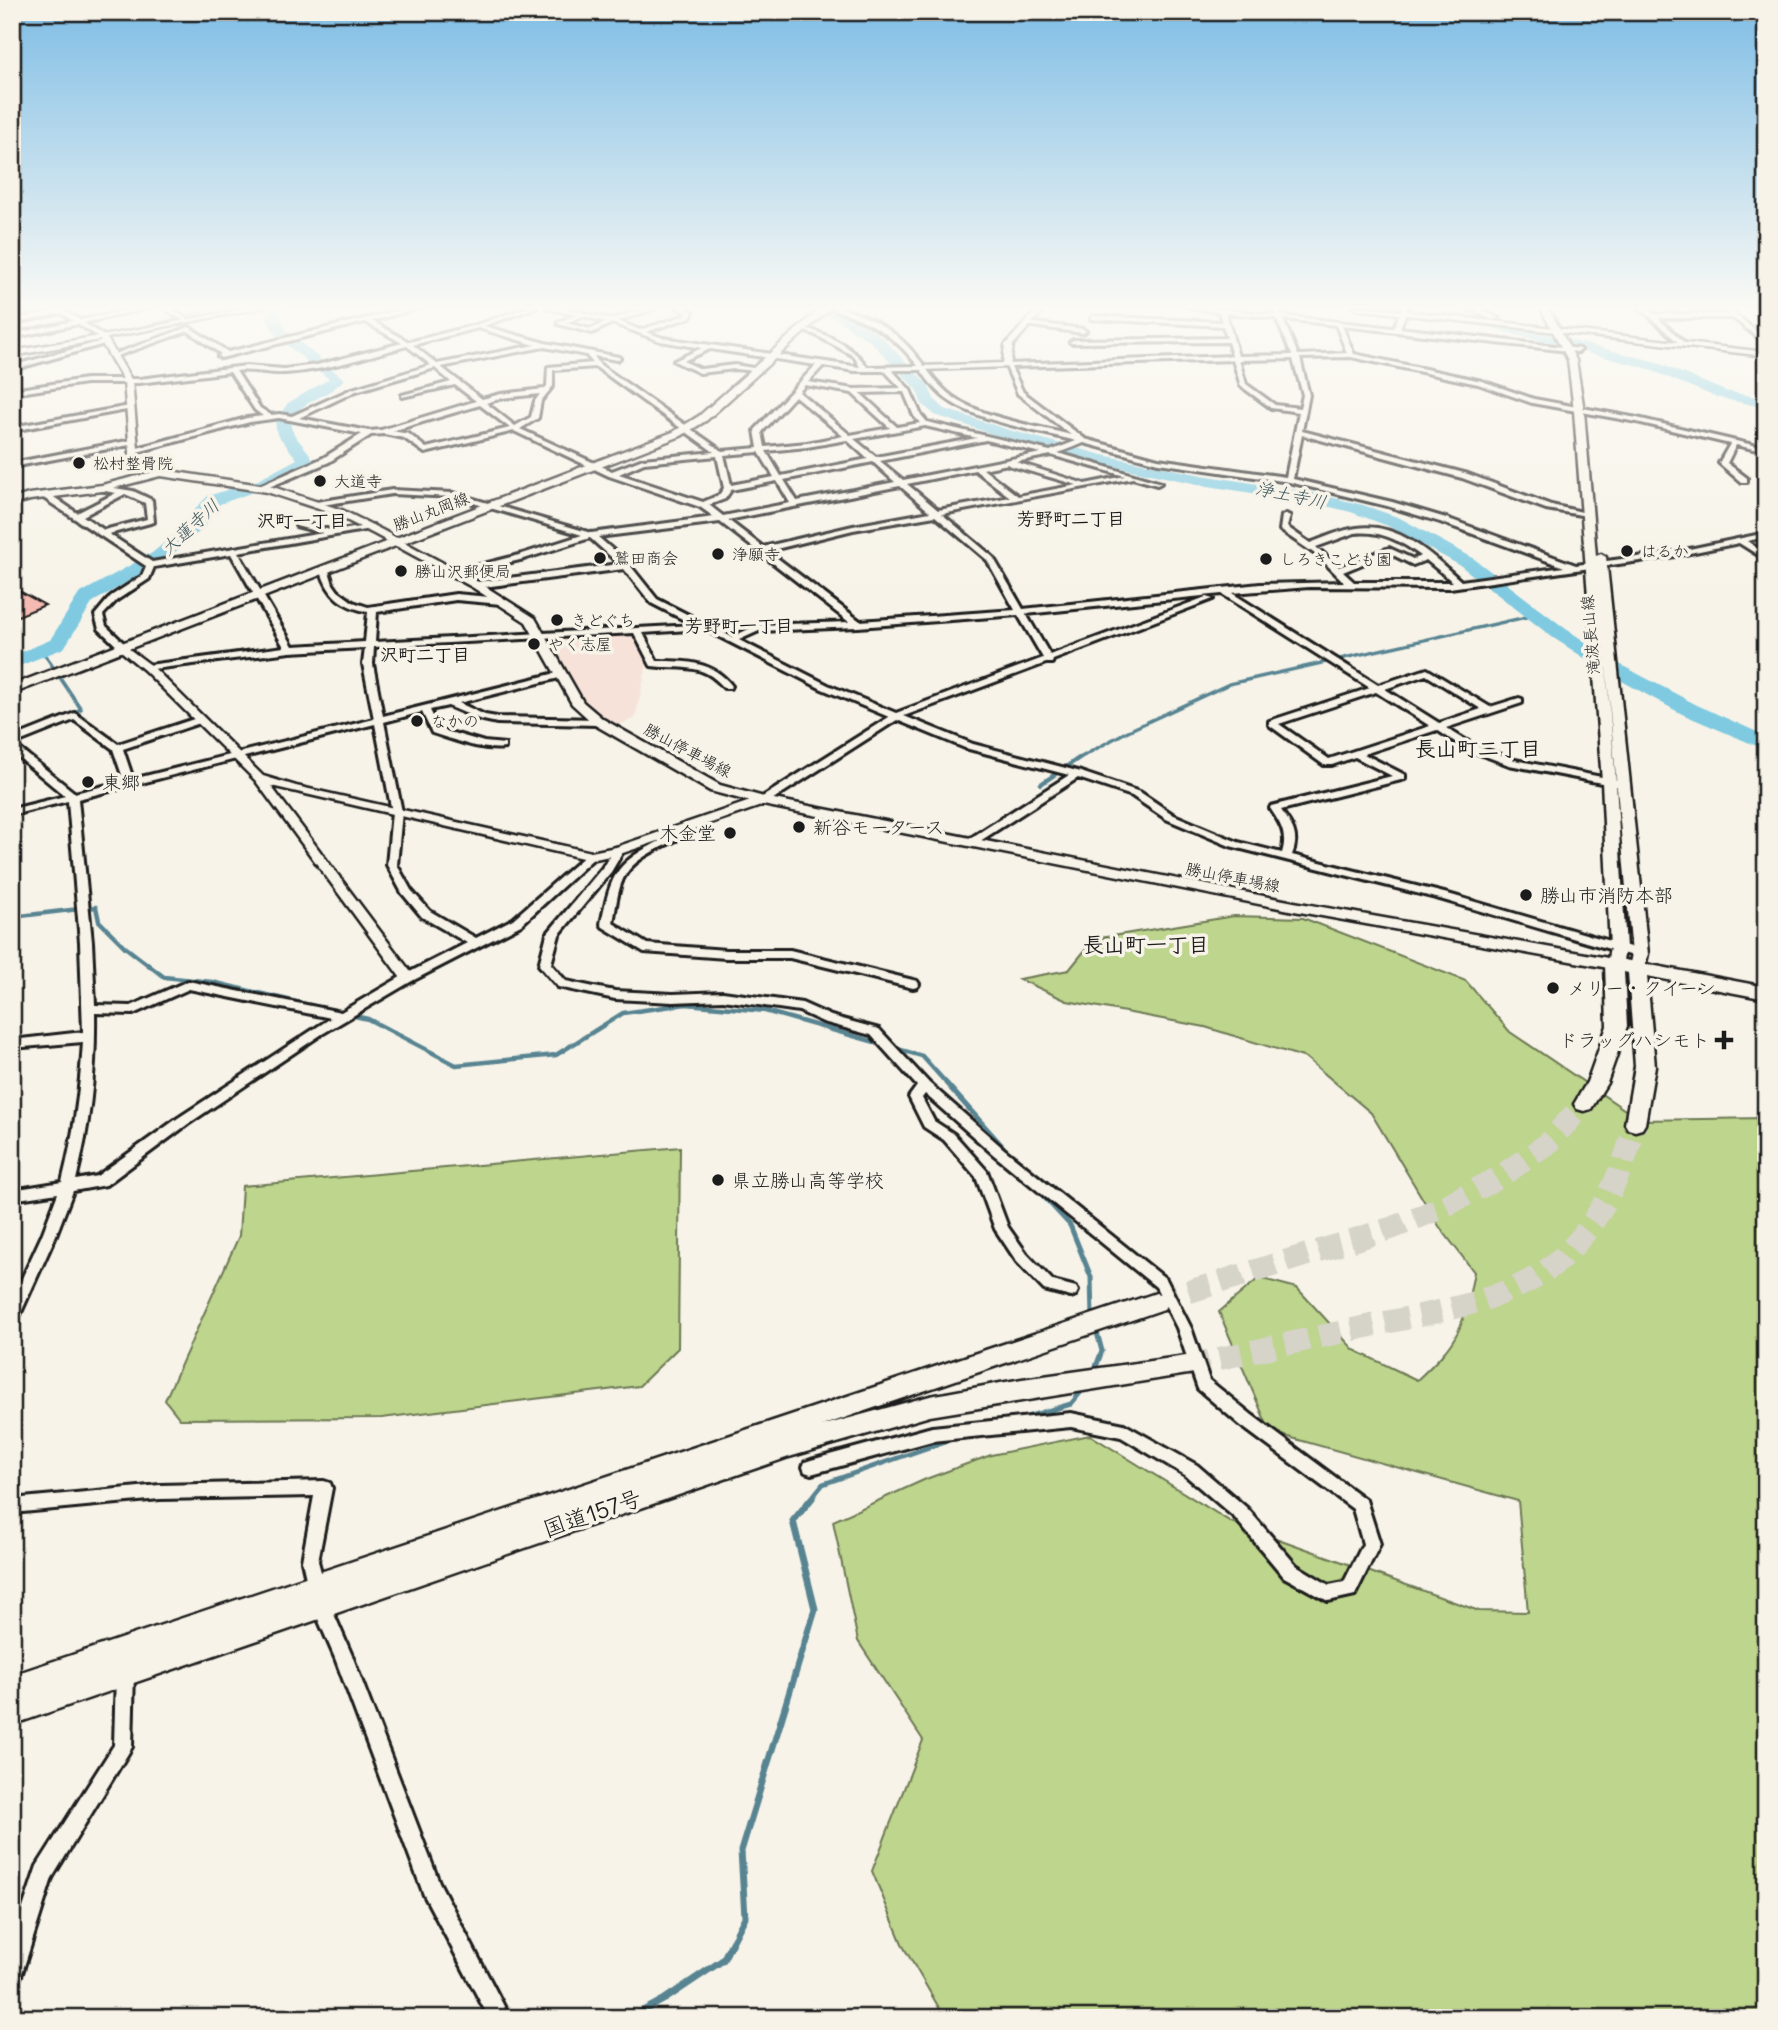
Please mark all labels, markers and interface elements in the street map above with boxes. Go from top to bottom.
place label: 松村整骨院 [93,453,173,473]
marker: 松村整骨院 [71,455,87,471]
place label: 大道寺 [334,471,382,491]
marker: 大道寺 [312,473,328,489]
water label: 浄土寺川 [1253,476,1329,514]
street label: 勝山丸岡線 [390,487,472,535]
water label: 大蓮寺川 [156,494,224,560]
district label: 芳野町二丁目 [1017,507,1125,530]
district label: 沢町一丁目 [257,509,347,532]
place label: はるか [1641,541,1689,561]
marker: はるか [1619,543,1635,559]
place label: 浄願寺 [732,544,780,564]
marker: 浄願寺 [710,546,726,562]
place label: 鷲田商会 [614,548,678,568]
place label: しろきこども園 [1280,549,1392,569]
marker: 鷲田商会 [592,550,608,566]
marker: しろきこども園 [1258,551,1274,567]
place label: 勝山沢郵便局 [415,561,511,581]
marker: 勝山沢郵便局 [393,563,409,579]
street label: 滝波長山線 [1577,594,1603,676]
place label: きどぐち [571,610,635,630]
marker: きどぐち [549,612,565,628]
district label: 芳野町一丁目 [685,614,793,637]
place label: やく志屋 [548,634,612,654]
marker: やく志屋 [526,636,542,652]
district label: 沢町二丁目 [380,643,470,666]
place label: なかの [431,711,479,731]
marker: なかの [409,713,425,729]
street label: 勝山停車場線 [641,719,735,781]
district label: 長山町二丁目 [1415,735,1541,762]
place label: 東郷 [102,770,140,794]
marker: 東郷 [80,774,96,790]
place label: 新谷モータース [813,815,944,839]
marker: 新谷モータース [791,819,807,835]
place label: 木金堂 [659,821,716,845]
marker: 木金堂 [722,825,738,841]
street label: 勝山停車場線 [1184,858,1282,896]
place label: 勝山市消防本部 [1540,883,1673,907]
marker: 勝山市消防本部 [1518,887,1534,903]
district label: 長山町一丁目 [1083,931,1209,958]
place label: メリー・クイーン [1567,976,1716,1000]
marker: メリー・クイーン [1545,980,1561,996]
place label: ドラッグハシモト [1559,1028,1710,1052]
marker: ドラッグハシモト [1716,1032,1732,1048]
place label: 県立勝山高等学校 [732,1168,884,1192]
marker: 県立勝山高等学校 [710,1172,726,1188]
street label: 国道157号 [539,1483,645,1543]

